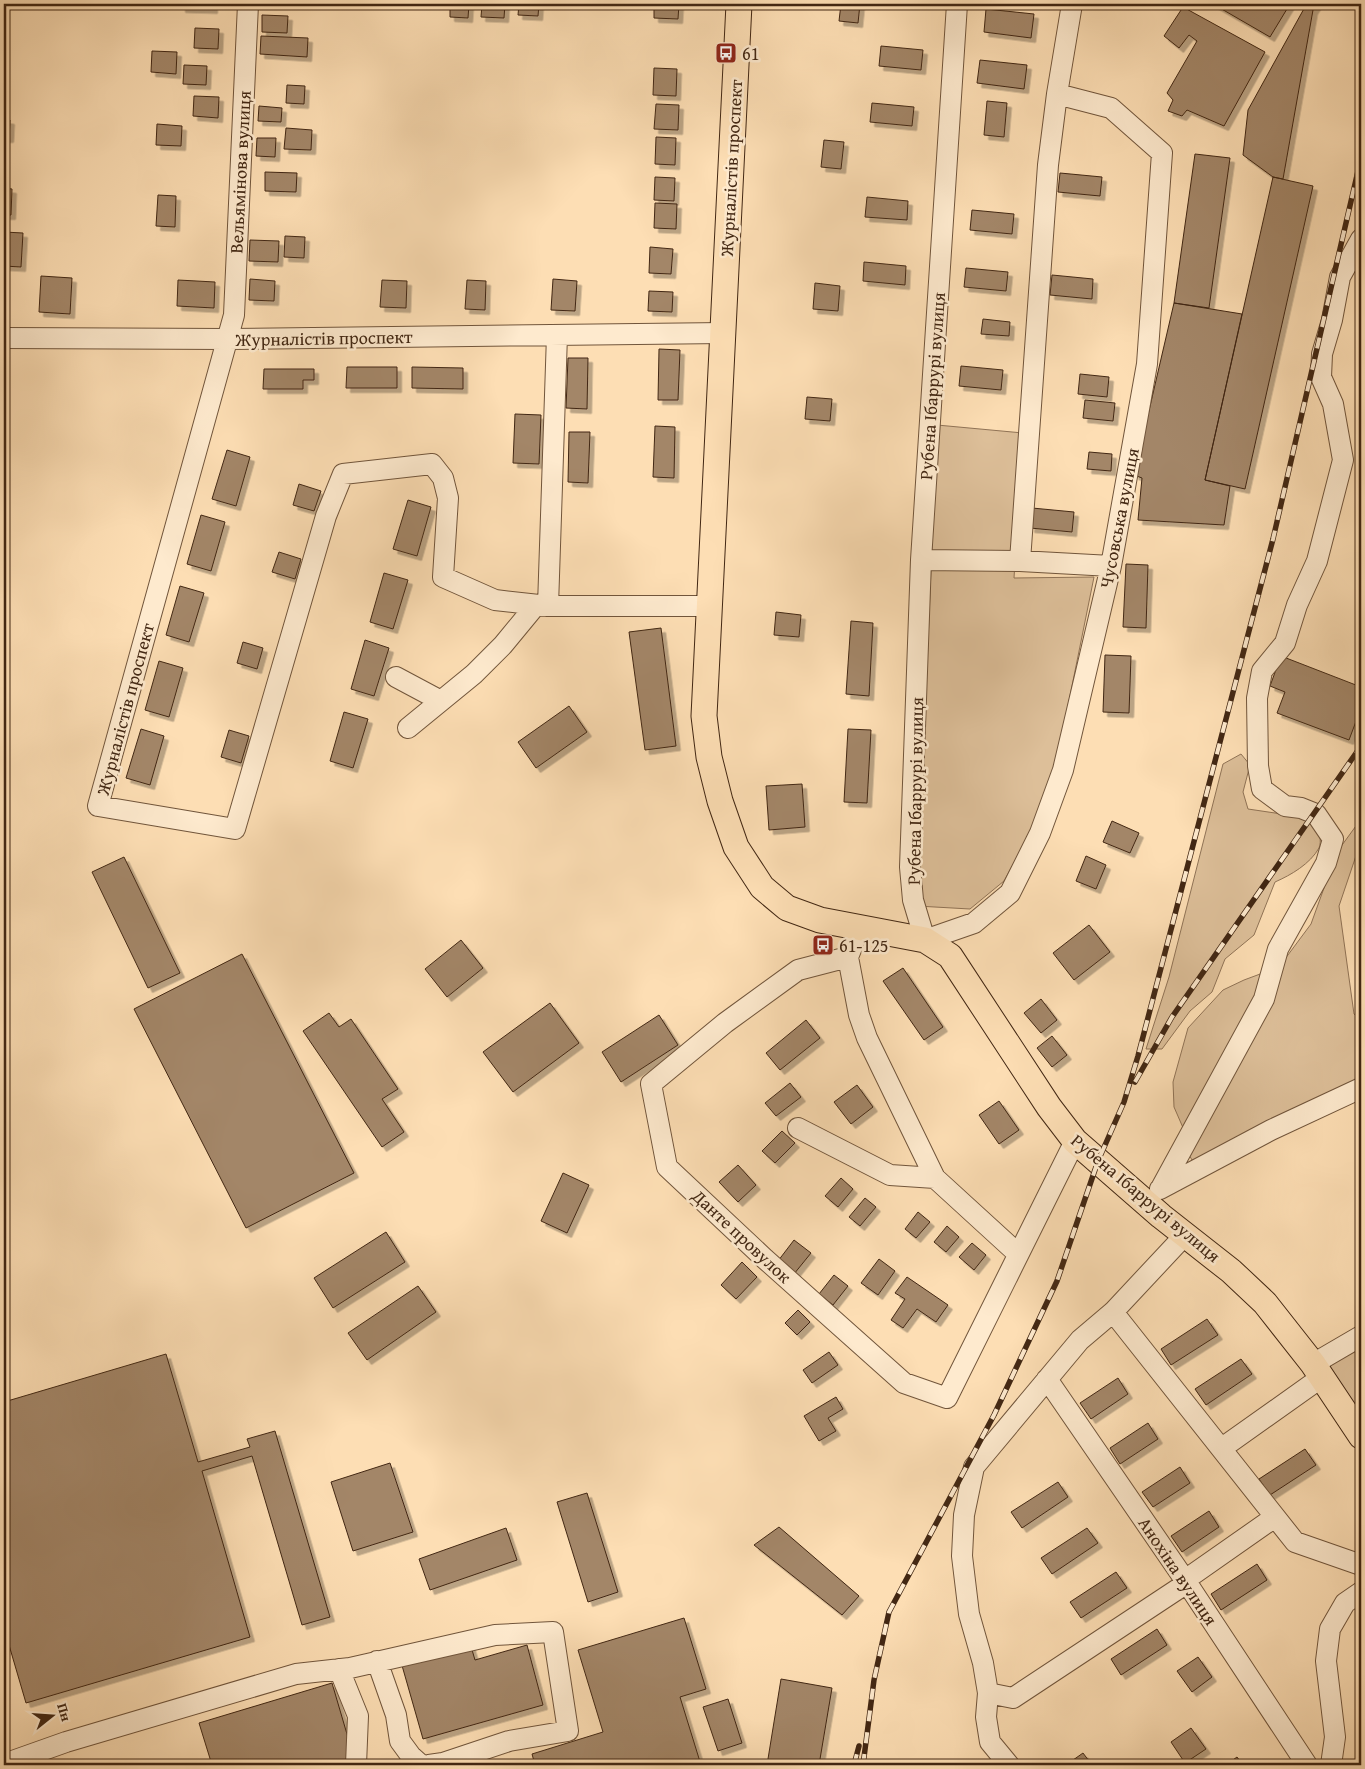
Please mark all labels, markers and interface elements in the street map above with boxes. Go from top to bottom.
place label: 61 [742,40,759,67]
bus stop icon: 61 [714,41,738,65]
street label: Журналістів проспект [713,79,749,258]
street label: Вельямінова вулиця [222,90,258,254]
street label: Рубена Ібаррурі вулиця [912,291,952,481]
street label: Журналістів проспект [234,323,413,353]
street label: Чусовська вулиця [1092,446,1146,590]
street label: Журналістів проспект [89,620,161,799]
street label: Рубена Ібаррурі вулиця [900,697,930,885]
place label: 61-125 [839,932,889,959]
bus stop icon: 61-125 [811,933,835,957]
street label: Рубена Ібаррурі вулиця [1065,1127,1227,1269]
street label: Данте провулок [686,1182,798,1290]
street label: Анохіна вулиця [1132,1511,1224,1631]
north arrow [28,1692,78,1742]
text: Пн [52,1701,77,1724]

